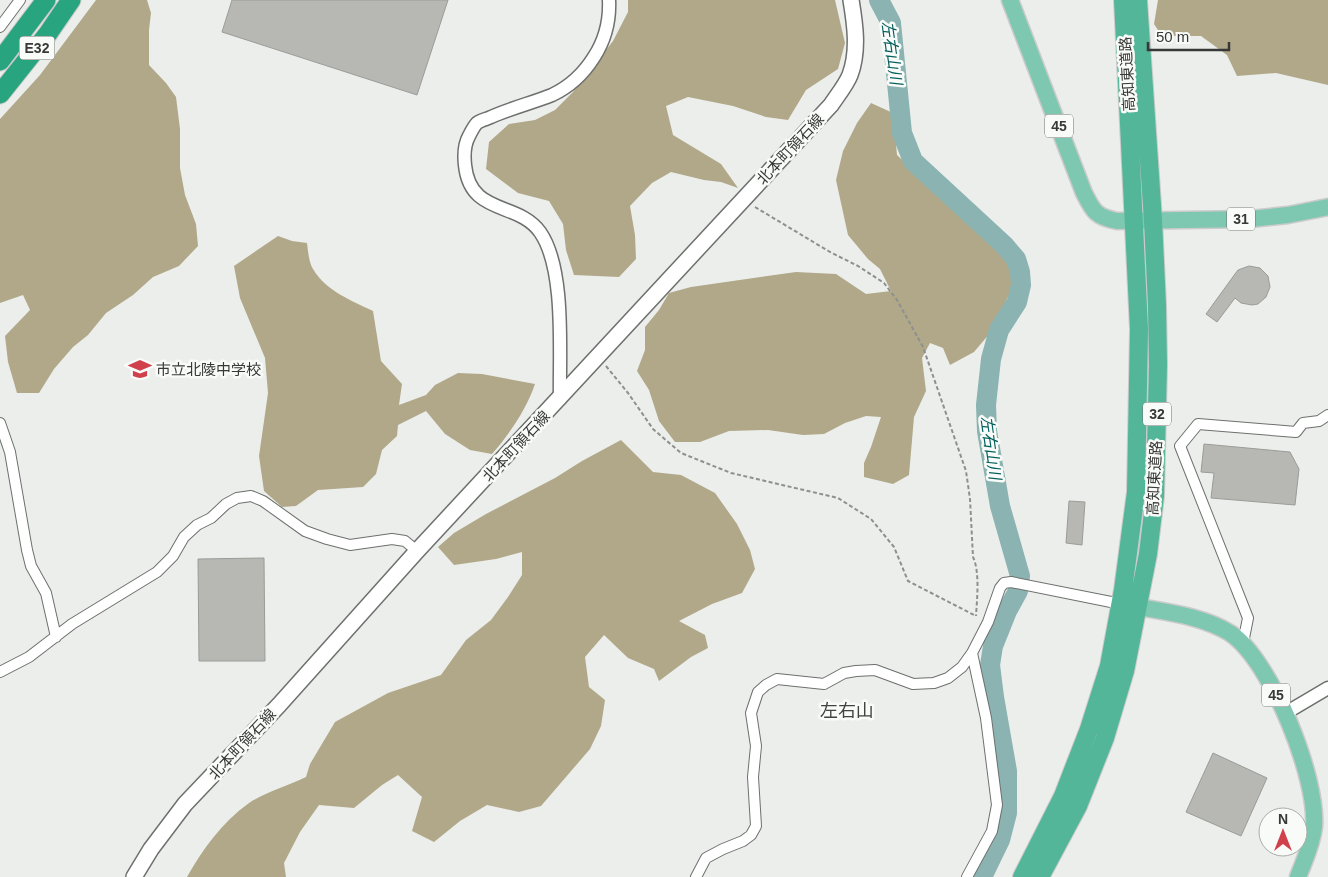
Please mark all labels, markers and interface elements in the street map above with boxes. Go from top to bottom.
water label: 左右山川 [879,20,905,88]
scale bar [1148,20,1229,52]
text: 50 m [1156,28,1189,45]
road number: E32 [20,36,54,59]
street label: 高知東道路 [1117,36,1137,112]
street label: 北本町領石線 [753,110,827,188]
road number: 45 [1045,114,1073,138]
road number: 31 [1227,208,1255,230]
school or university icon: 市立北陵中学校 [127,356,153,382]
place label: 市立北陵中学校 [156,361,261,378]
road number: 32 [1143,402,1171,426]
street label: 北本町領石線 [479,407,553,485]
water label: 左右山川 [978,415,1004,483]
street label: 高知東道路 [1144,440,1164,516]
road number: 45 [1262,684,1290,706]
district label: 左右山 [820,701,874,721]
street label: 北本町領石線 [205,705,279,783]
north arrow [1258,807,1308,857]
text: N [1278,811,1288,827]

